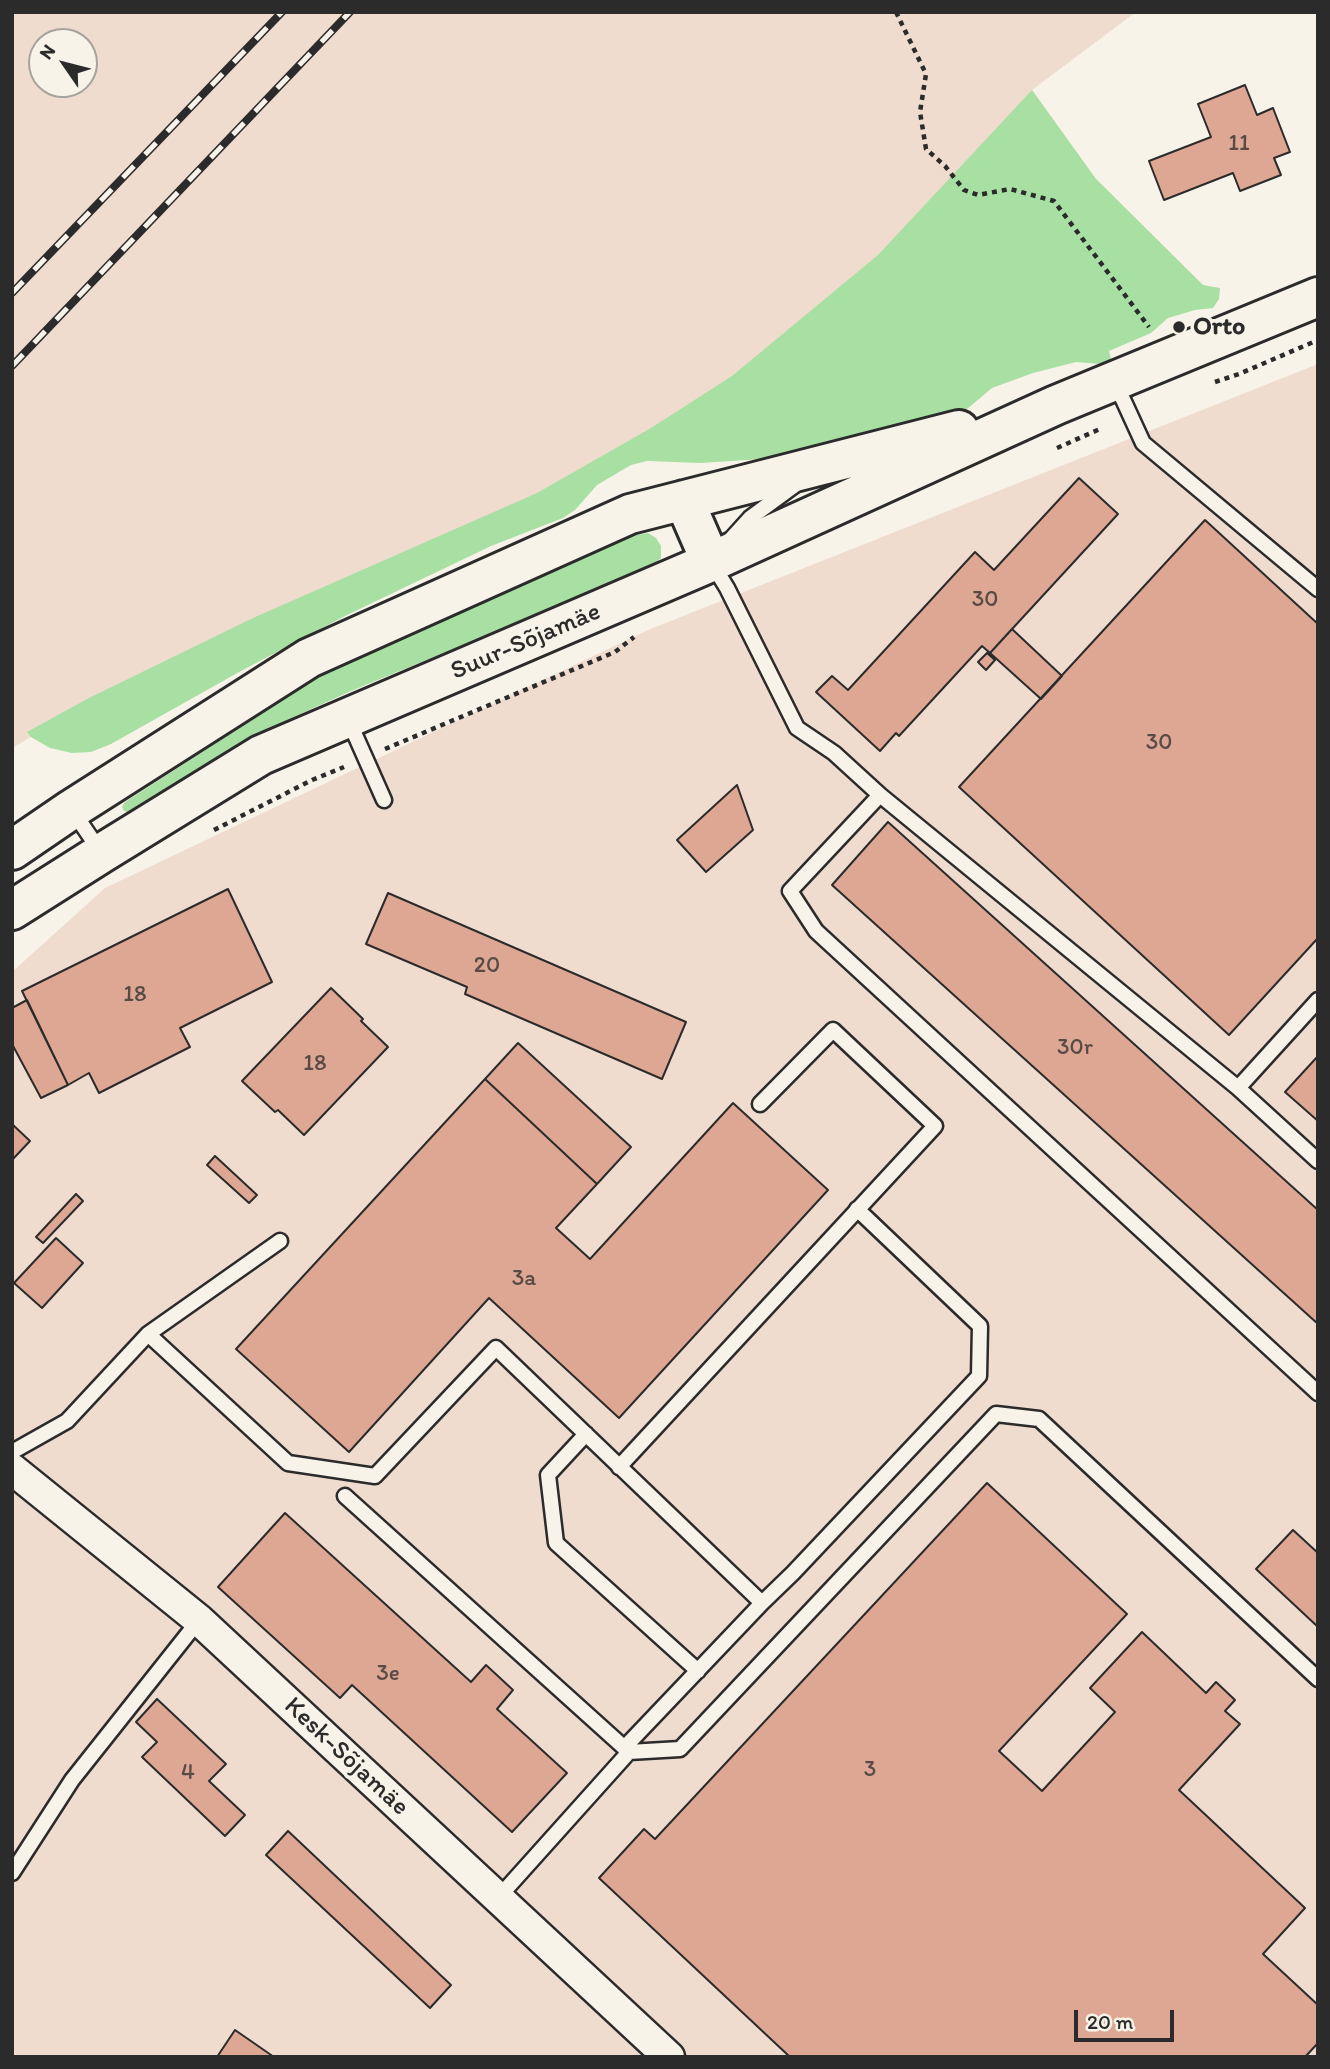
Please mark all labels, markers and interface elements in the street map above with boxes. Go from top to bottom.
north arrow [28,28,98,98]
text: N [34,40,60,64]
house number: 11 [1228,130,1250,158]
place label: Orto [1193,311,1245,343]
marker: Orto [1171,319,1187,335]
house number: 30 [972,586,998,614]
street label: Suur-Sõjamäe [446,596,606,688]
house number: 30 [1146,729,1172,757]
house number: 20 [474,952,500,980]
house number: 18 [123,981,147,1009]
house number: 30r [1057,1034,1093,1062]
house number: 18 [303,1050,327,1078]
house number: 3a [512,1265,536,1293]
house number: 3e [376,1660,400,1688]
street label: Kesk-Sõjamäe [277,1691,415,1823]
house number: 3 [864,1756,876,1784]
house number: 4 [181,1759,195,1787]
scale bar [1078,1996,1178,2040]
text: 20 m [1087,2009,1133,2034]

